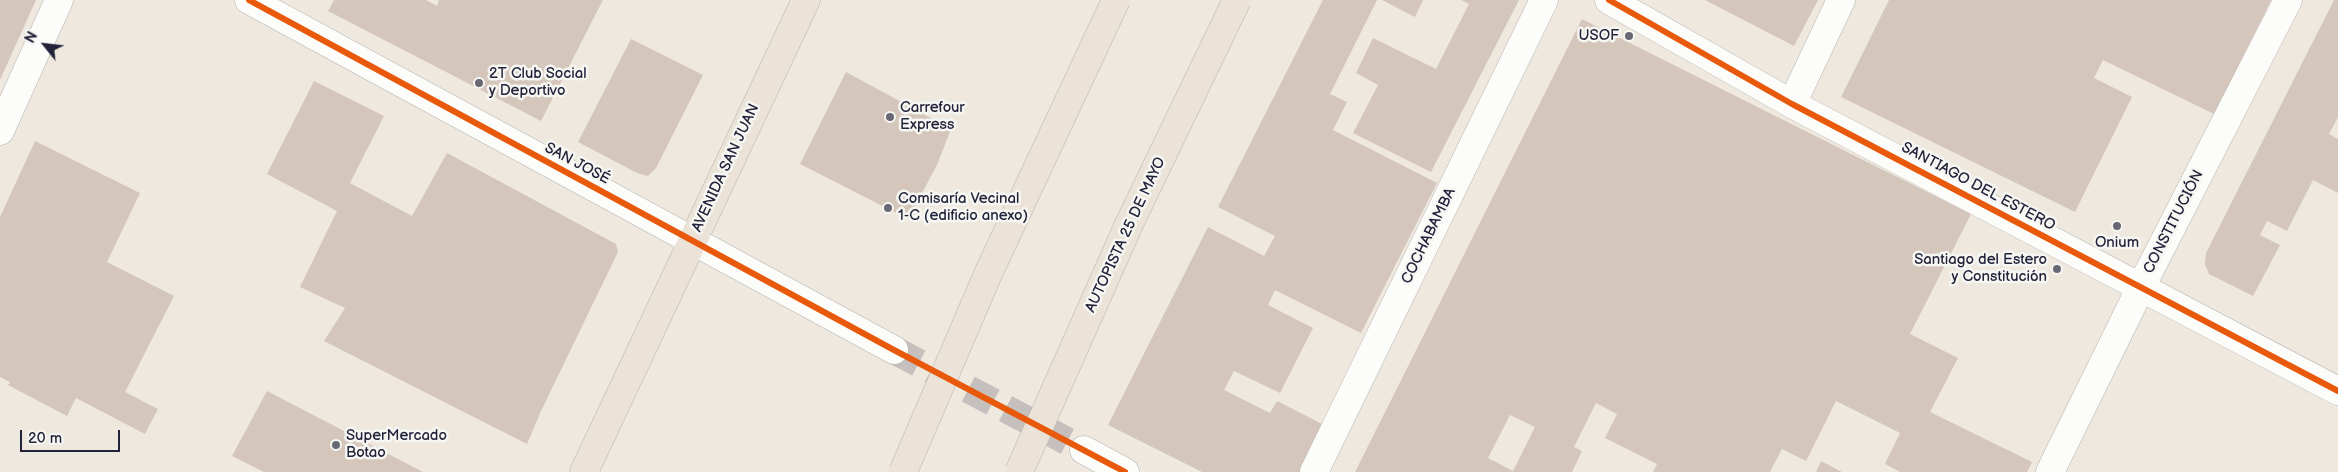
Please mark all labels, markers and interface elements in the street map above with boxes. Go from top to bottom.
north arrow [20,20,70,70]
place label: USOF [1579,27,1619,45]
text: N [21,29,41,46]
marker: USOF [1623,30,1635,42]
place label: 2T Club Social y Deportivo [489,65,587,100]
marker: 2T Club Social y Deportivo [473,77,485,89]
place label: Carrefour Express [900,99,965,134]
street label: AVENIDA SAN JUAN [688,101,764,235]
marker: Carrefour Express [884,111,896,123]
street label: SAN JOSÉ [541,139,613,189]
street label: SANTIAGO DEL ESTERO [1898,139,2058,235]
street label: AUTOPISTA 25 DE MAYO [1082,154,1170,316]
street label: CONSTITUCIÓN [2140,167,2208,277]
street label: COCHABAMBA [1398,185,1460,287]
place label: Comisaría Vecinal 1-C (edificio anexo) [898,190,1028,225]
marker: Comisaría Vecinal 1-C (edificio anexo) [882,202,894,214]
marker: Onium [2111,220,2123,232]
place label: Onium [2095,234,2139,252]
place label: Santiago del Estero y Constitución [1914,251,2047,286]
marker: Santiago del Estero y Constitución [2051,263,2063,275]
scale bar [22,420,122,452]
place label: SuperMercado Botao [346,427,447,462]
text: 20 m [28,429,62,448]
marker: SuperMercado Botao [330,439,342,451]

